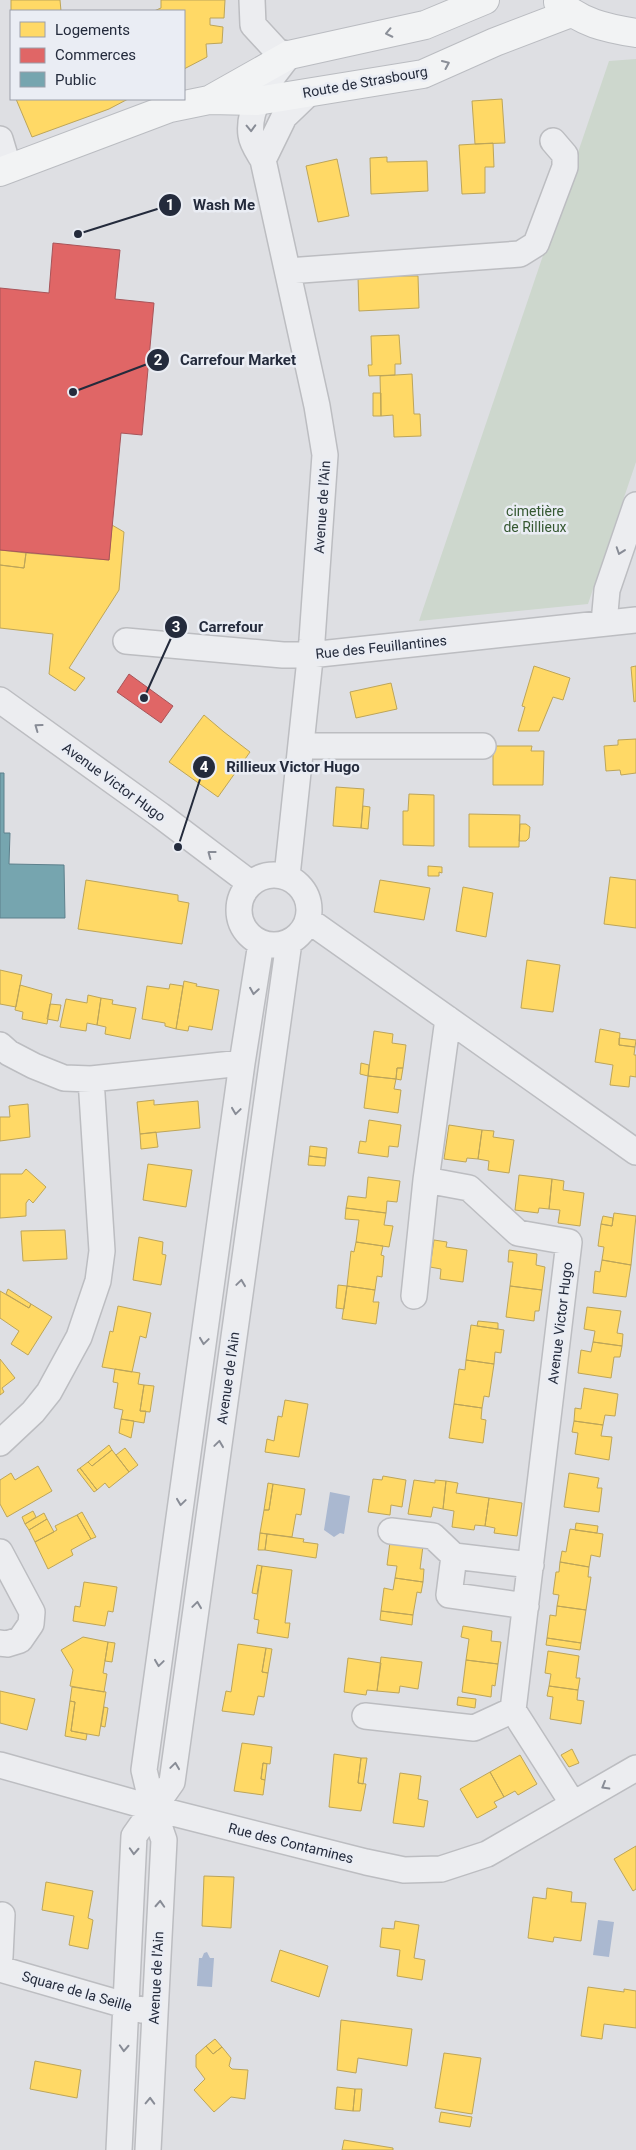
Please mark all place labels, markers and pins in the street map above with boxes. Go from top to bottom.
callout: Wash Me [158,190,265,220]
callout: Carrefour Market [146,345,306,375]
callout: Carrefour [164,612,273,642]
callout: Rillieux Victor Hugo [191,752,370,782]

